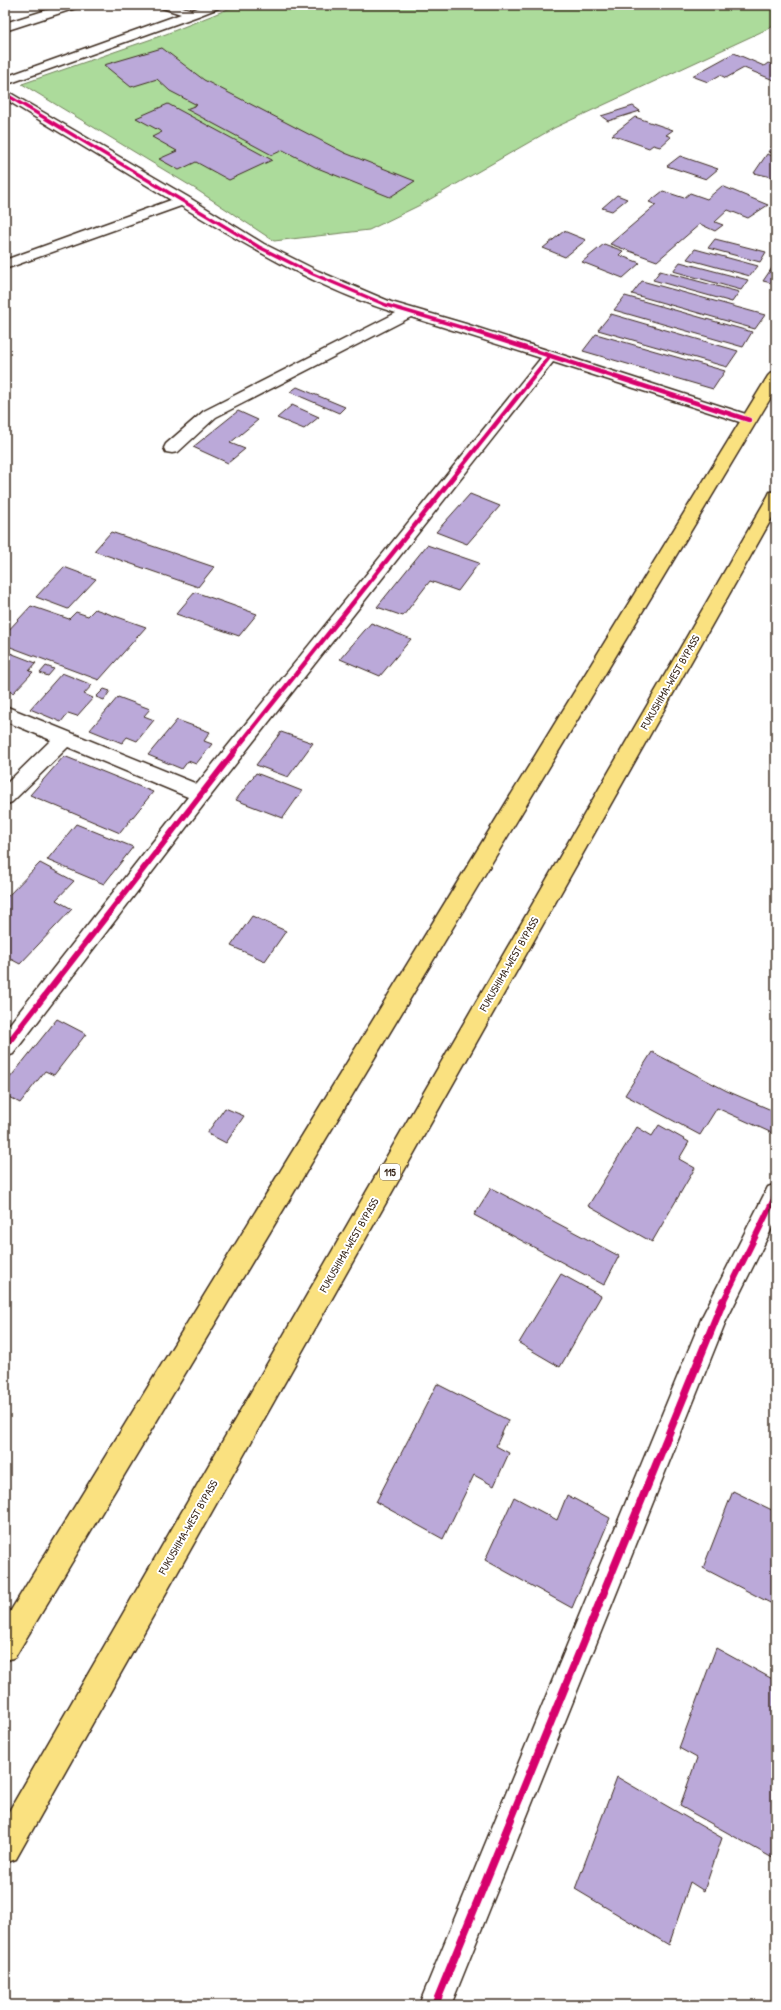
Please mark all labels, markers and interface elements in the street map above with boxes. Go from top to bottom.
street label: FUKUSHIMA-WEST BYPASS [637,632,703,733]
street label: FUKUSHIMA-WEST BYPASS [476,914,542,1015]
road number: 115 [380,1164,400,1180]
street label: FUKUSHIMA-WEST BYPASS [316,1195,382,1296]
street label: FUKUSHIMA-WEST BYPASS [155,1477,221,1578]

